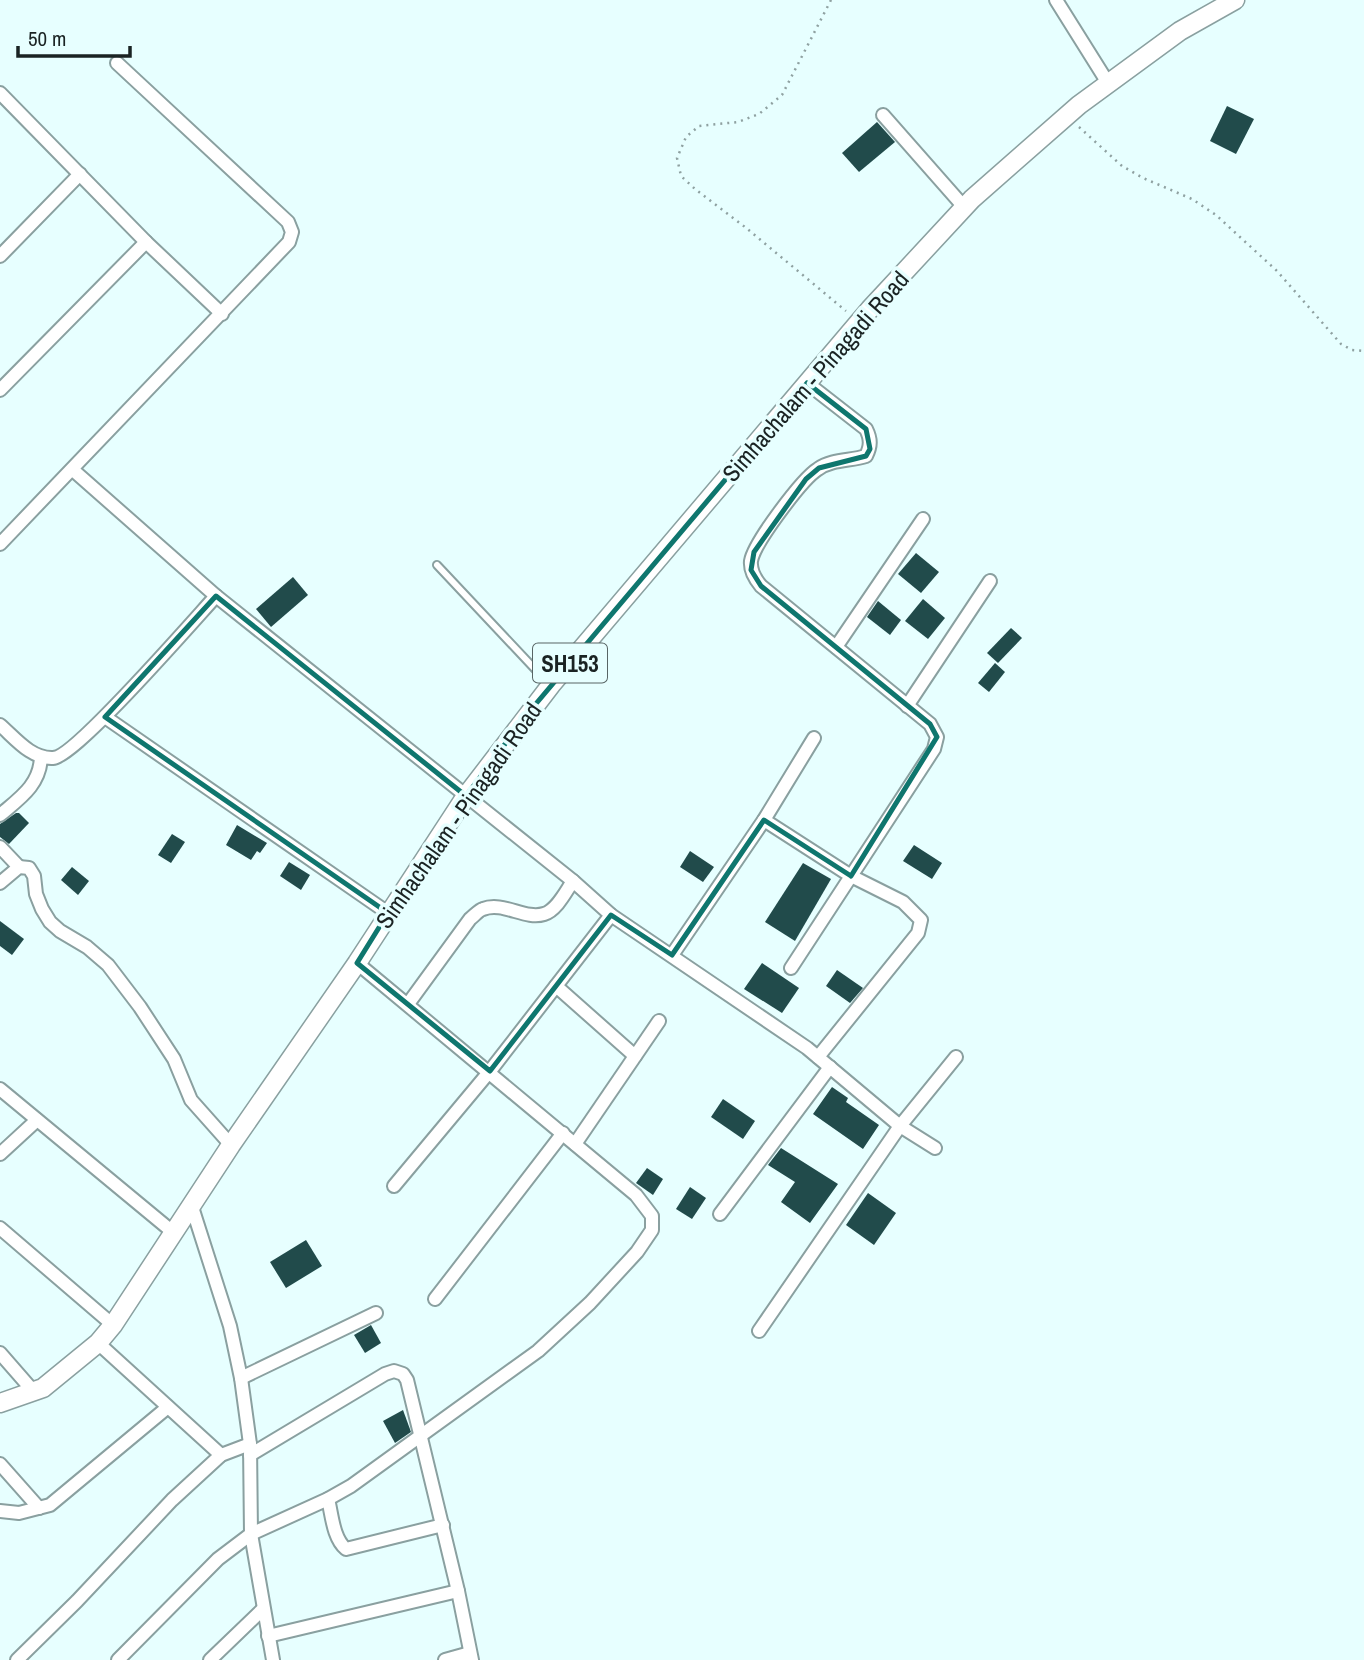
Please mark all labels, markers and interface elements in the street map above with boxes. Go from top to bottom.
scale bar [18,14,130,58]
text: 50 m [28,24,66,53]
street label: Simhachalam - Pinagadi Road [715,264,915,488]
road number: SH153 [533,643,607,682]
street label: Simhachalam - Pinagadi Road [368,696,548,934]

